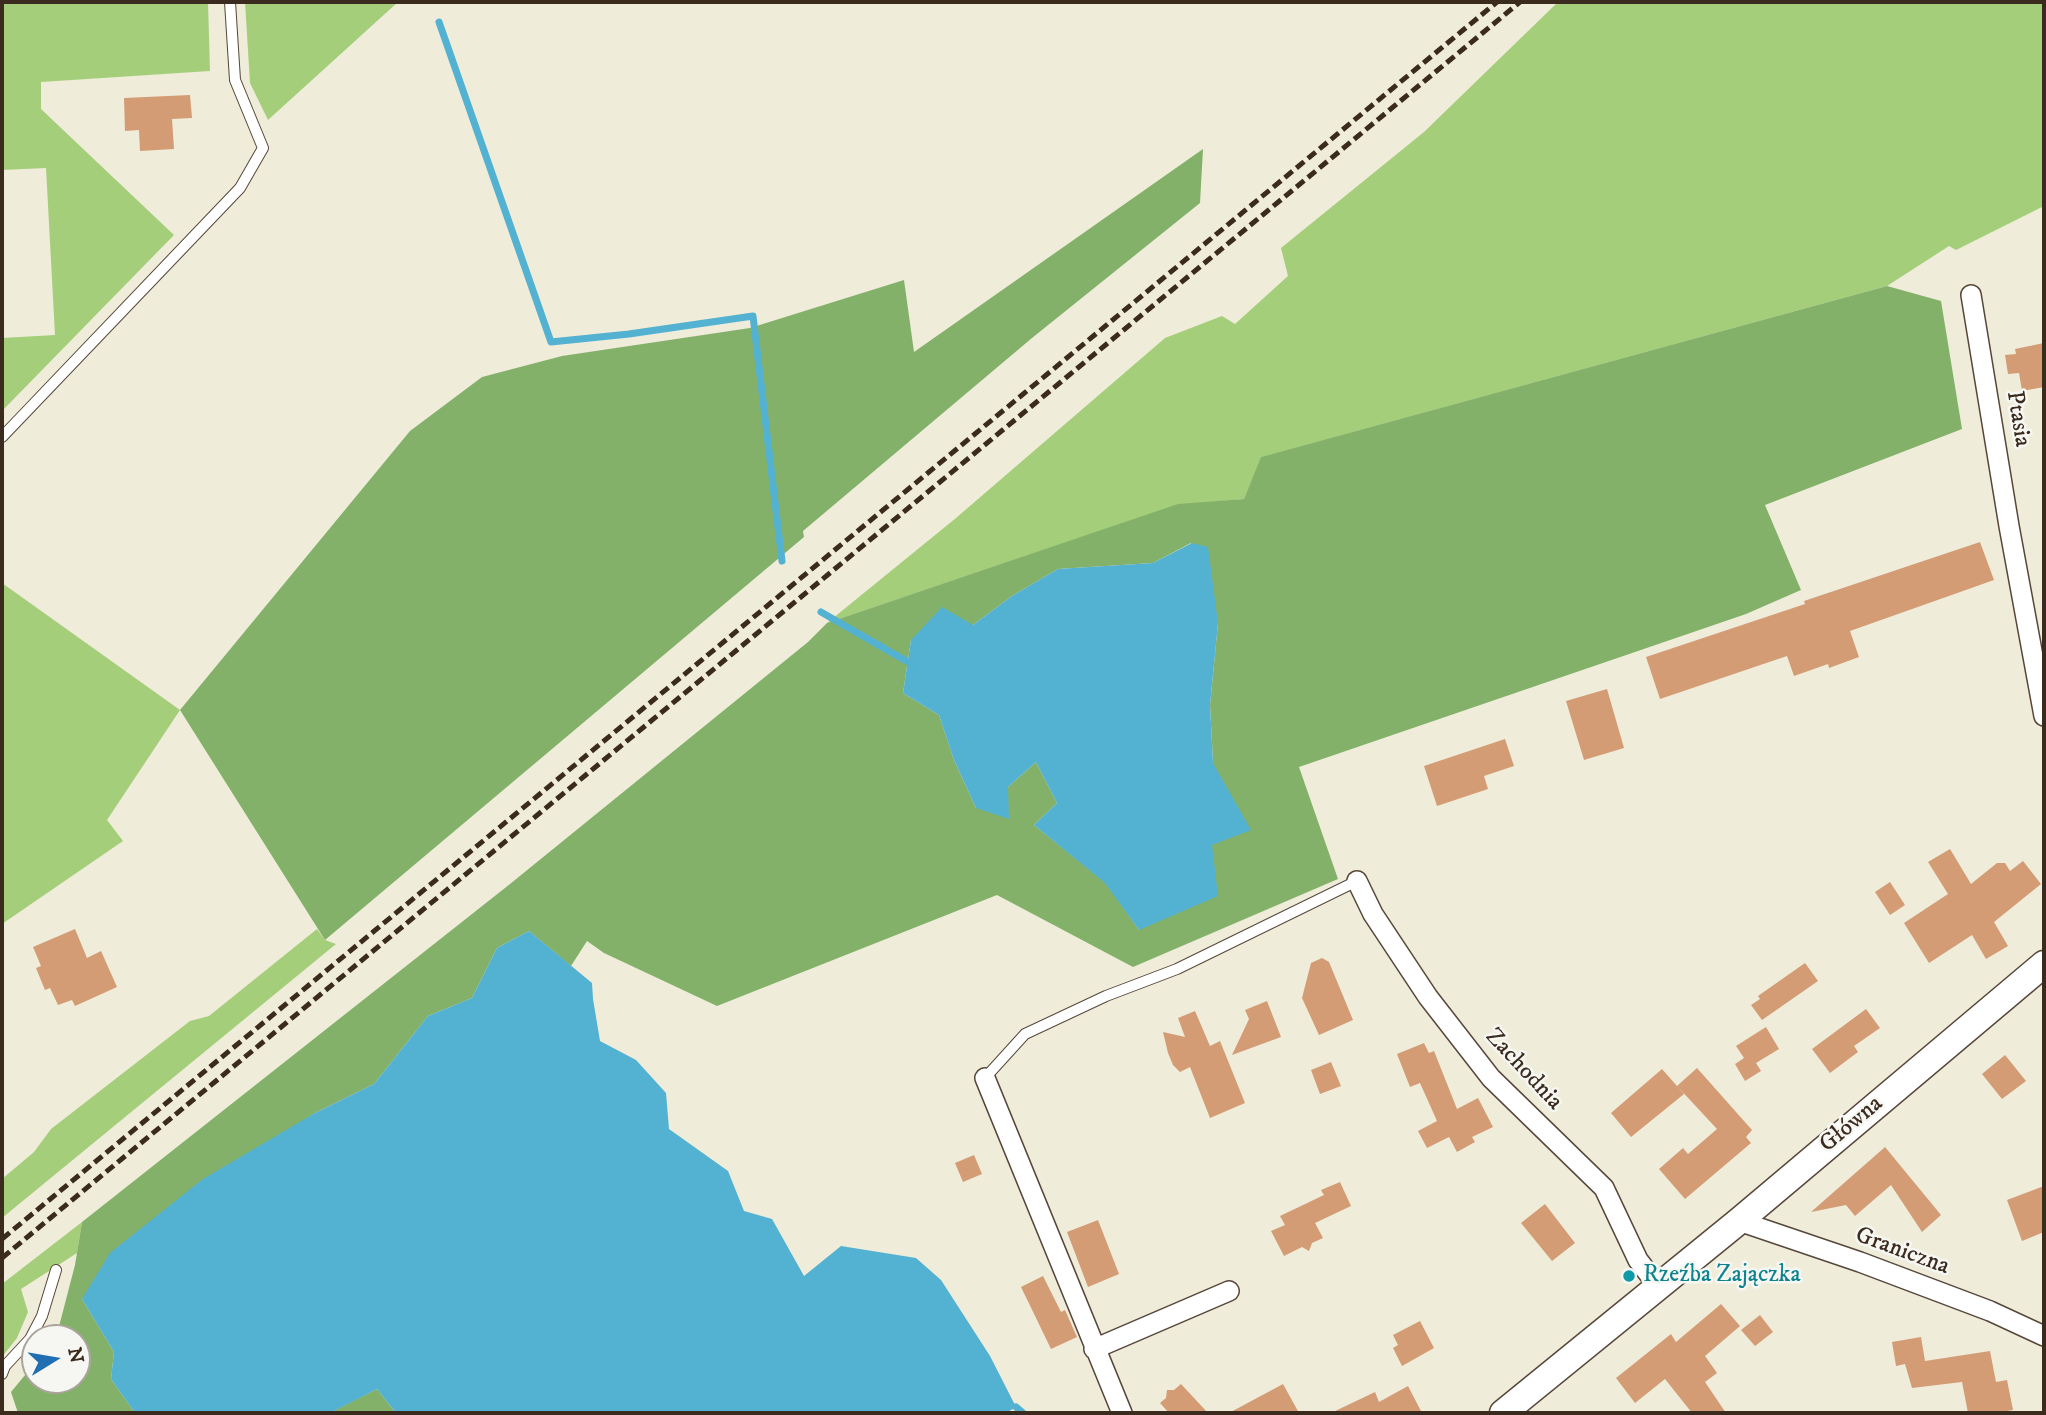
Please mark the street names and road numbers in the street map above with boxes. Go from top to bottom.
street label: Ptasia [1998,389,2036,449]
street label: Zachodnia [1478,1023,1568,1117]
street label: Główna [1815,1090,1889,1160]
street label: Graniczna [1851,1222,1953,1282]

